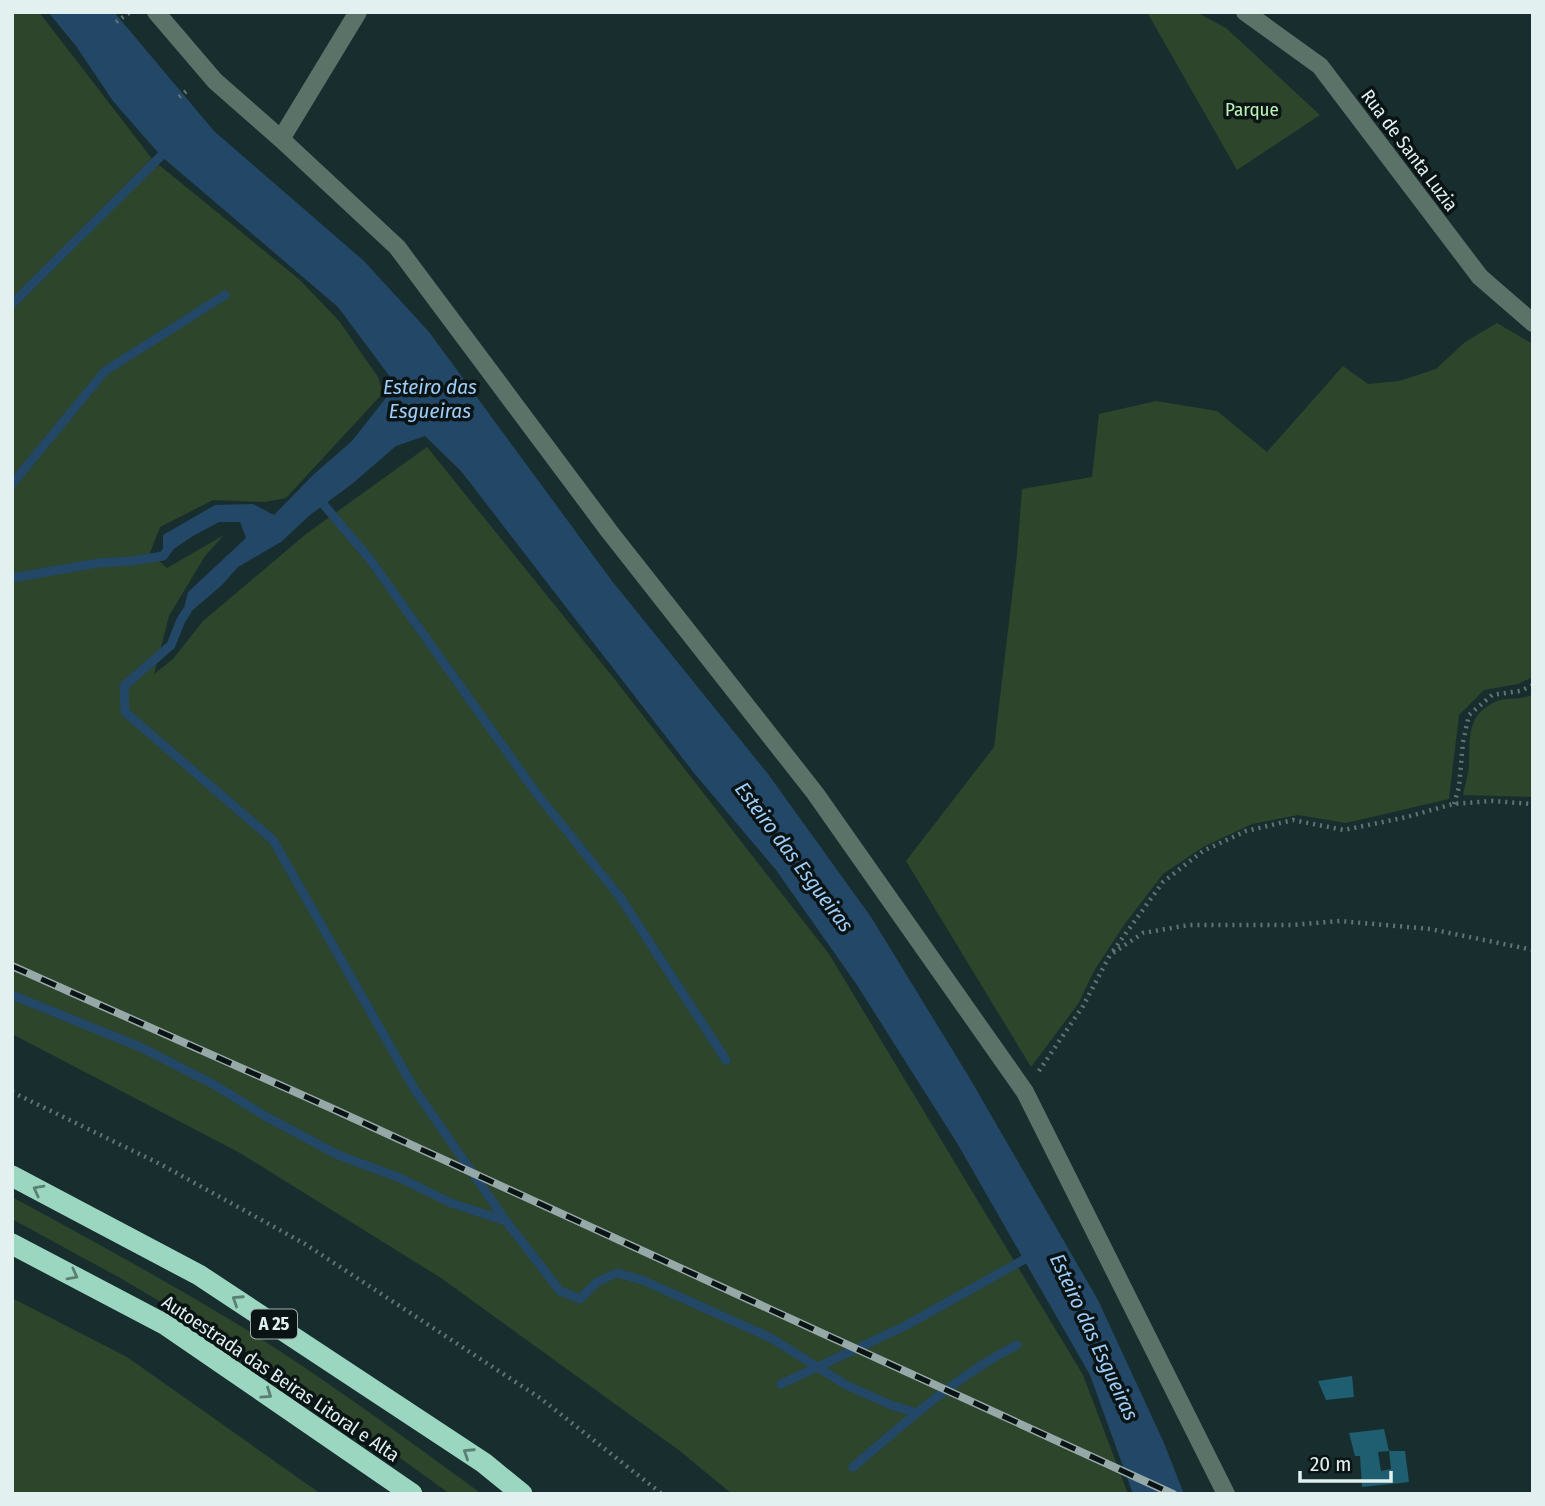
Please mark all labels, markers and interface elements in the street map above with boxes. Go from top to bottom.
street label: Rua de Santa Luzia [1356,85,1463,216]
park label: Parque [1225,98,1279,121]
water label: Esteiro das Esgueiras [383,374,477,424]
water label: Esteiro das Esgueiras [729,777,859,937]
one-way arrow [33,1185,45,1198]
water label: Esteiro das Esgueiras [1044,1249,1144,1425]
one-way arrow [65,1267,78,1281]
street label: Autoestrada das Beiras Litoral e Alta [158,1290,404,1467]
one-way arrow [232,1296,245,1308]
road number: A 25 [251,1310,297,1338]
one-way arrow [259,1386,272,1399]
scale bar [1300,1440,1391,1484]
one-way arrow [462,1448,475,1461]
text: 20 m [1310,1451,1351,1477]

